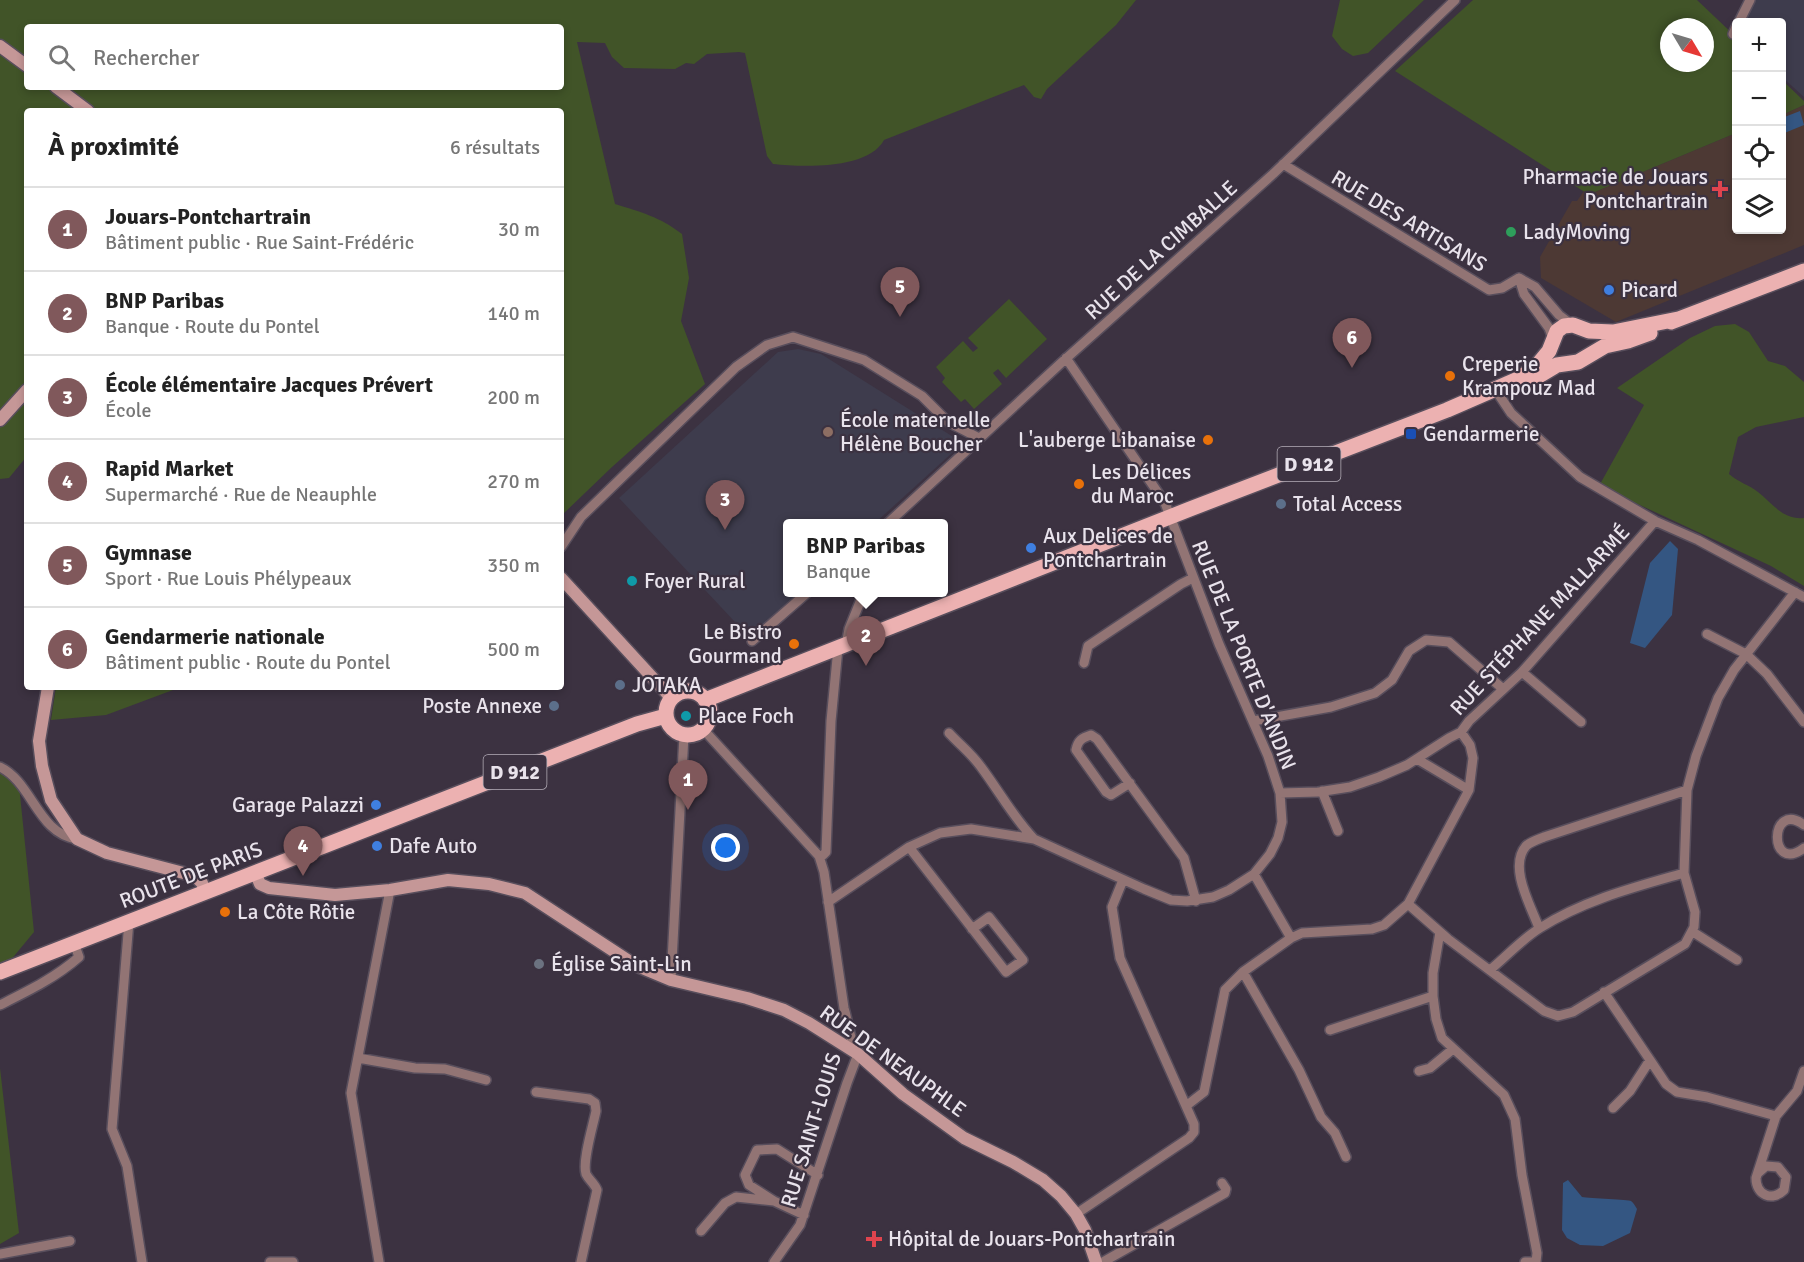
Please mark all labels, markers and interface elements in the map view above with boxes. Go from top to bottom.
north arrow [1660,18,1714,72]
map controls [1732,18,1786,234]
button: + [1732,18,1786,72]
search box [24,24,564,90]
icon: search [45,41,78,74]
text: Rechercher [93,44,199,71]
button: − [1732,72,1786,126]
button: locate [1732,126,1786,180]
text: À proximité [48,131,179,163]
text: 6 résultats [450,135,540,160]
street label: RUE DES ARTISANS [1327,164,1491,278]
place label: Pharmacie de Jouars Pontchartrain [1522,164,1708,214]
street label: RUE DE LA CIMBALLE [1079,175,1243,325]
button: layers [1732,180,1786,234]
marker: Pharmacie de Jouars Pontchartrain [1713,182,1727,196]
text: Jouars-Pontchartrain [105,203,311,230]
text: 1 [62,217,73,242]
text: 30 m [498,217,540,242]
place label: LadyMoving [1523,219,1630,245]
marker: LadyMoving [1504,225,1518,239]
text: Bâtiment public · Rue Saint-Frédéric [105,230,414,255]
pin: 5 [880,268,920,317]
place label: Picard [1621,277,1678,303]
marker: Picard [1602,283,1616,297]
text: BNP Paribas [105,287,224,314]
text: 2 [62,301,73,326]
text: 140 m [487,301,540,326]
text: Banque · Route du Pontel [105,314,320,339]
pin: 6 [1332,318,1372,368]
place label: Creperie Krampouz Mad [1462,351,1596,401]
marker: Creperie Krampouz Mad [1443,369,1457,383]
text: École élémentaire Jacques Prévert [105,371,433,398]
text: 3 [62,385,73,410]
text: 200 m [487,385,540,410]
text: École [105,398,152,423]
place label: École maternelle Hélène Boucher [840,407,990,457]
place label: Gendarmerie [1423,421,1540,447]
marker: École maternelle Hélène Boucher [821,425,835,439]
place label: L'auberge Libanaise [1018,427,1196,453]
marker: Gendarmerie [1404,427,1418,441]
marker: L'auberge Libanaise [1201,433,1215,447]
road number: D 912 [1278,447,1340,481]
text: Rapid Market [105,455,233,482]
place label: Les Délices du Maroc [1091,459,1191,509]
text: 4 [62,469,73,494]
text: 270 m [487,469,540,494]
marker: Les Délices du Maroc [1072,477,1086,491]
pin: 3 [706,480,744,530]
text: Supermarché · Rue de Neauphle [105,482,377,507]
place label: Total Access [1293,491,1402,517]
marker: Total Access [1274,497,1288,511]
popup [783,519,948,597]
street label: RUE STÉPHANE MALLARMÉ [1445,519,1635,721]
place label: Aux Delices de Pontchartrain [1043,523,1173,573]
text: BNP Paribas [806,532,925,559]
street label: RUE DE LA PORTE D'ANDIN [1186,536,1302,774]
text: Gymnase [105,539,192,566]
marker: Aux Delices de Pontchartrain [1024,541,1038,555]
text: 5 [62,553,73,578]
text: 350 m [487,553,540,578]
text: Banque [806,559,871,584]
text: Sport · Rue Louis Phélypeaux [105,566,352,591]
place label: Foyer Rural [644,568,745,594]
marker: Foyer Rural [625,574,639,588]
pin: 2 [846,616,886,666]
place label: Le Bistro Gourmand [688,619,782,669]
text: Gendarmerie nationale [105,623,325,650]
text: 6 [62,637,73,662]
text: 500 m [487,637,540,662]
marker: Le Bistro Gourmand [787,637,801,651]
text: Bâtiment public · Route du Pontel [105,650,391,675]
place label: JOTAKA [632,672,702,698]
marker: JOTAKA [613,678,627,692]
place label: Poste Annexe [422,693,542,719]
marker: Poste Annexe [547,699,561,713]
place label: Place Foch [698,703,794,729]
marker: Place Foch [679,709,693,723]
road number: D 912 [484,755,546,789]
pin: 1 [668,760,708,810]
place label: Garage Palazzi [232,792,364,818]
marker: Garage Palazzi [369,798,383,812]
pin: 4 [284,826,322,876]
place label: Dafe Auto [389,833,477,859]
your location [711,833,740,862]
street label: ROUTE DE PARIS [116,836,266,914]
marker: Dafe Auto [370,839,384,853]
place label: La Côte Rôtie [237,899,355,925]
marker: La Côte Rôtie [218,905,232,919]
place label: Église Saint-Lin [551,951,692,977]
marker: Église Saint-Lin [532,957,546,971]
street label: RUE DE NEAUPHLE [815,999,971,1123]
street label: RUE SAINT-LOUIS [775,1049,847,1211]
place label: Hôpital de Jouars-Pontchartrain [888,1226,1175,1252]
marker: Hôpital de Jouars-Pontchartrain [865,1230,883,1248]

